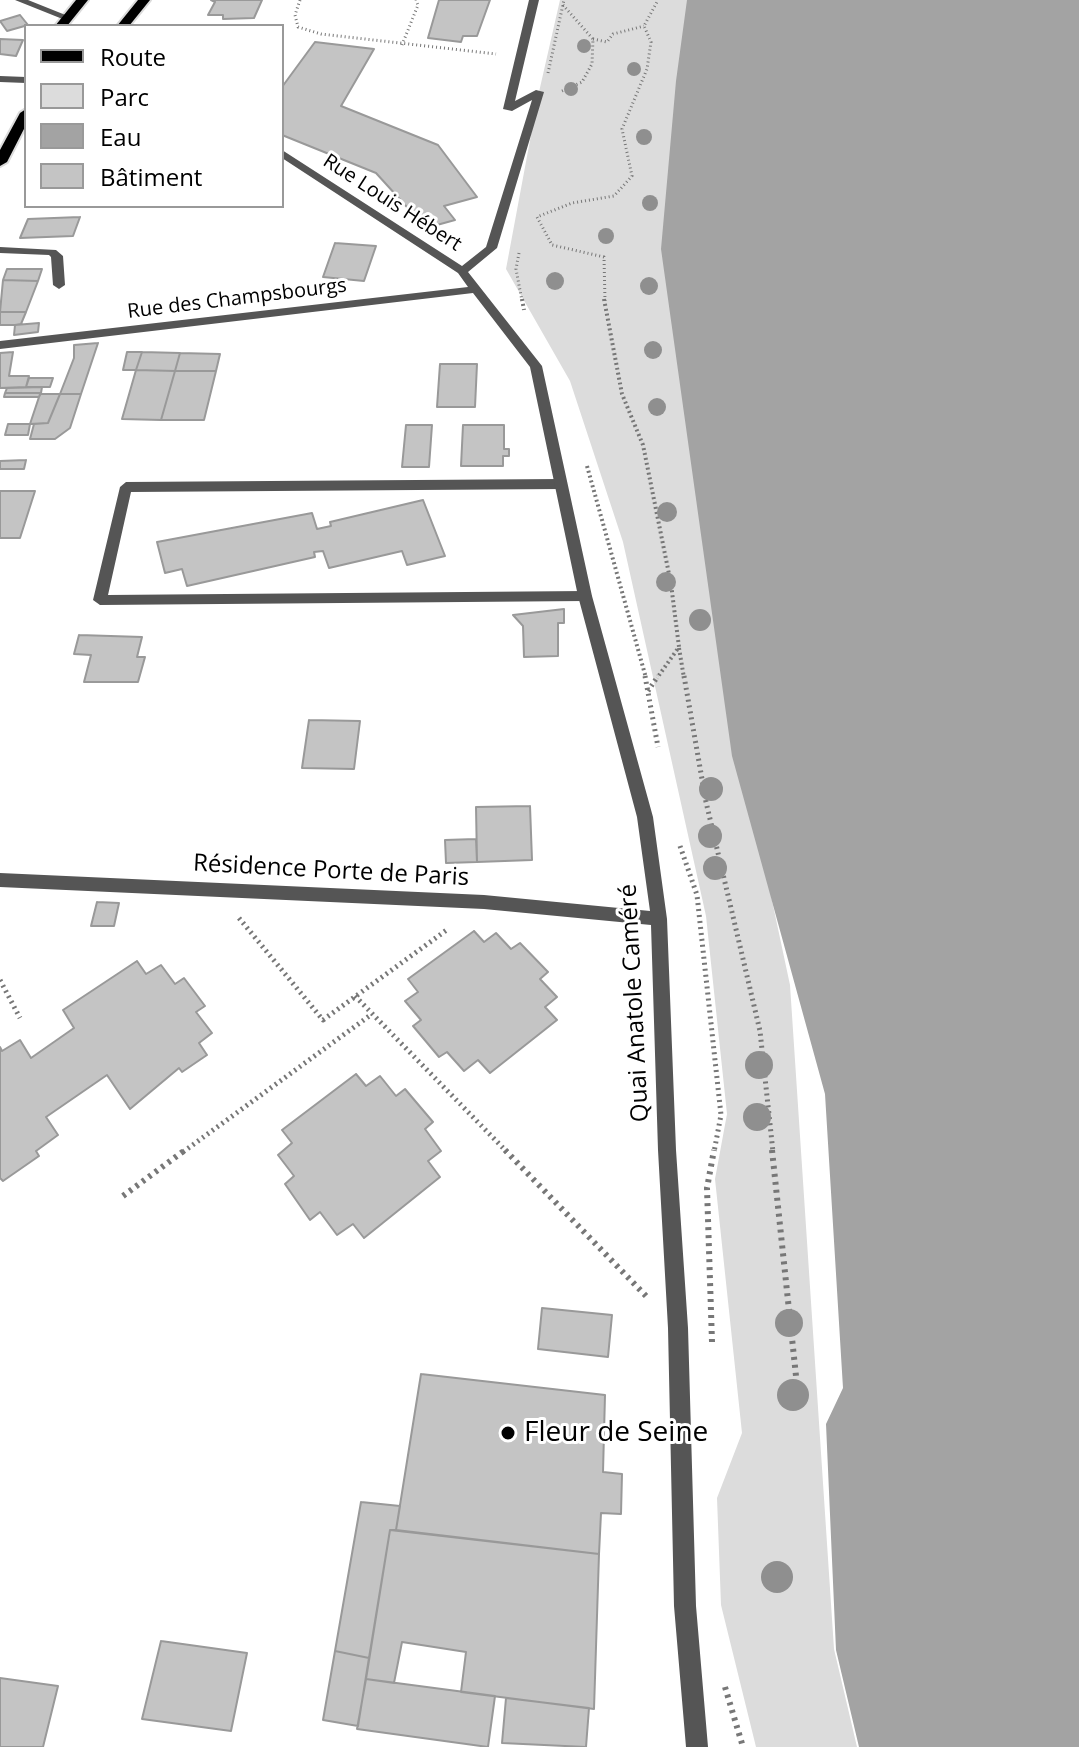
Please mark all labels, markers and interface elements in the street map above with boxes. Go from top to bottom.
legend [24,24,284,208]
text: Route [100,40,166,73]
text: Parc [100,80,149,113]
text: Eau [100,120,141,153]
street label: Rue Louis Hébert [318,149,466,257]
text: Bâtiment [100,160,202,193]
street label: Rue des Champsbourgs [126,274,348,324]
street label: Résidence Porte de Paris [192,849,470,893]
street label: Quai Anatole Caméré [614,883,656,1123]
place label: Fleur de Seine [524,1416,708,1450]
marker: Fleur de Seine [499,1424,517,1442]

